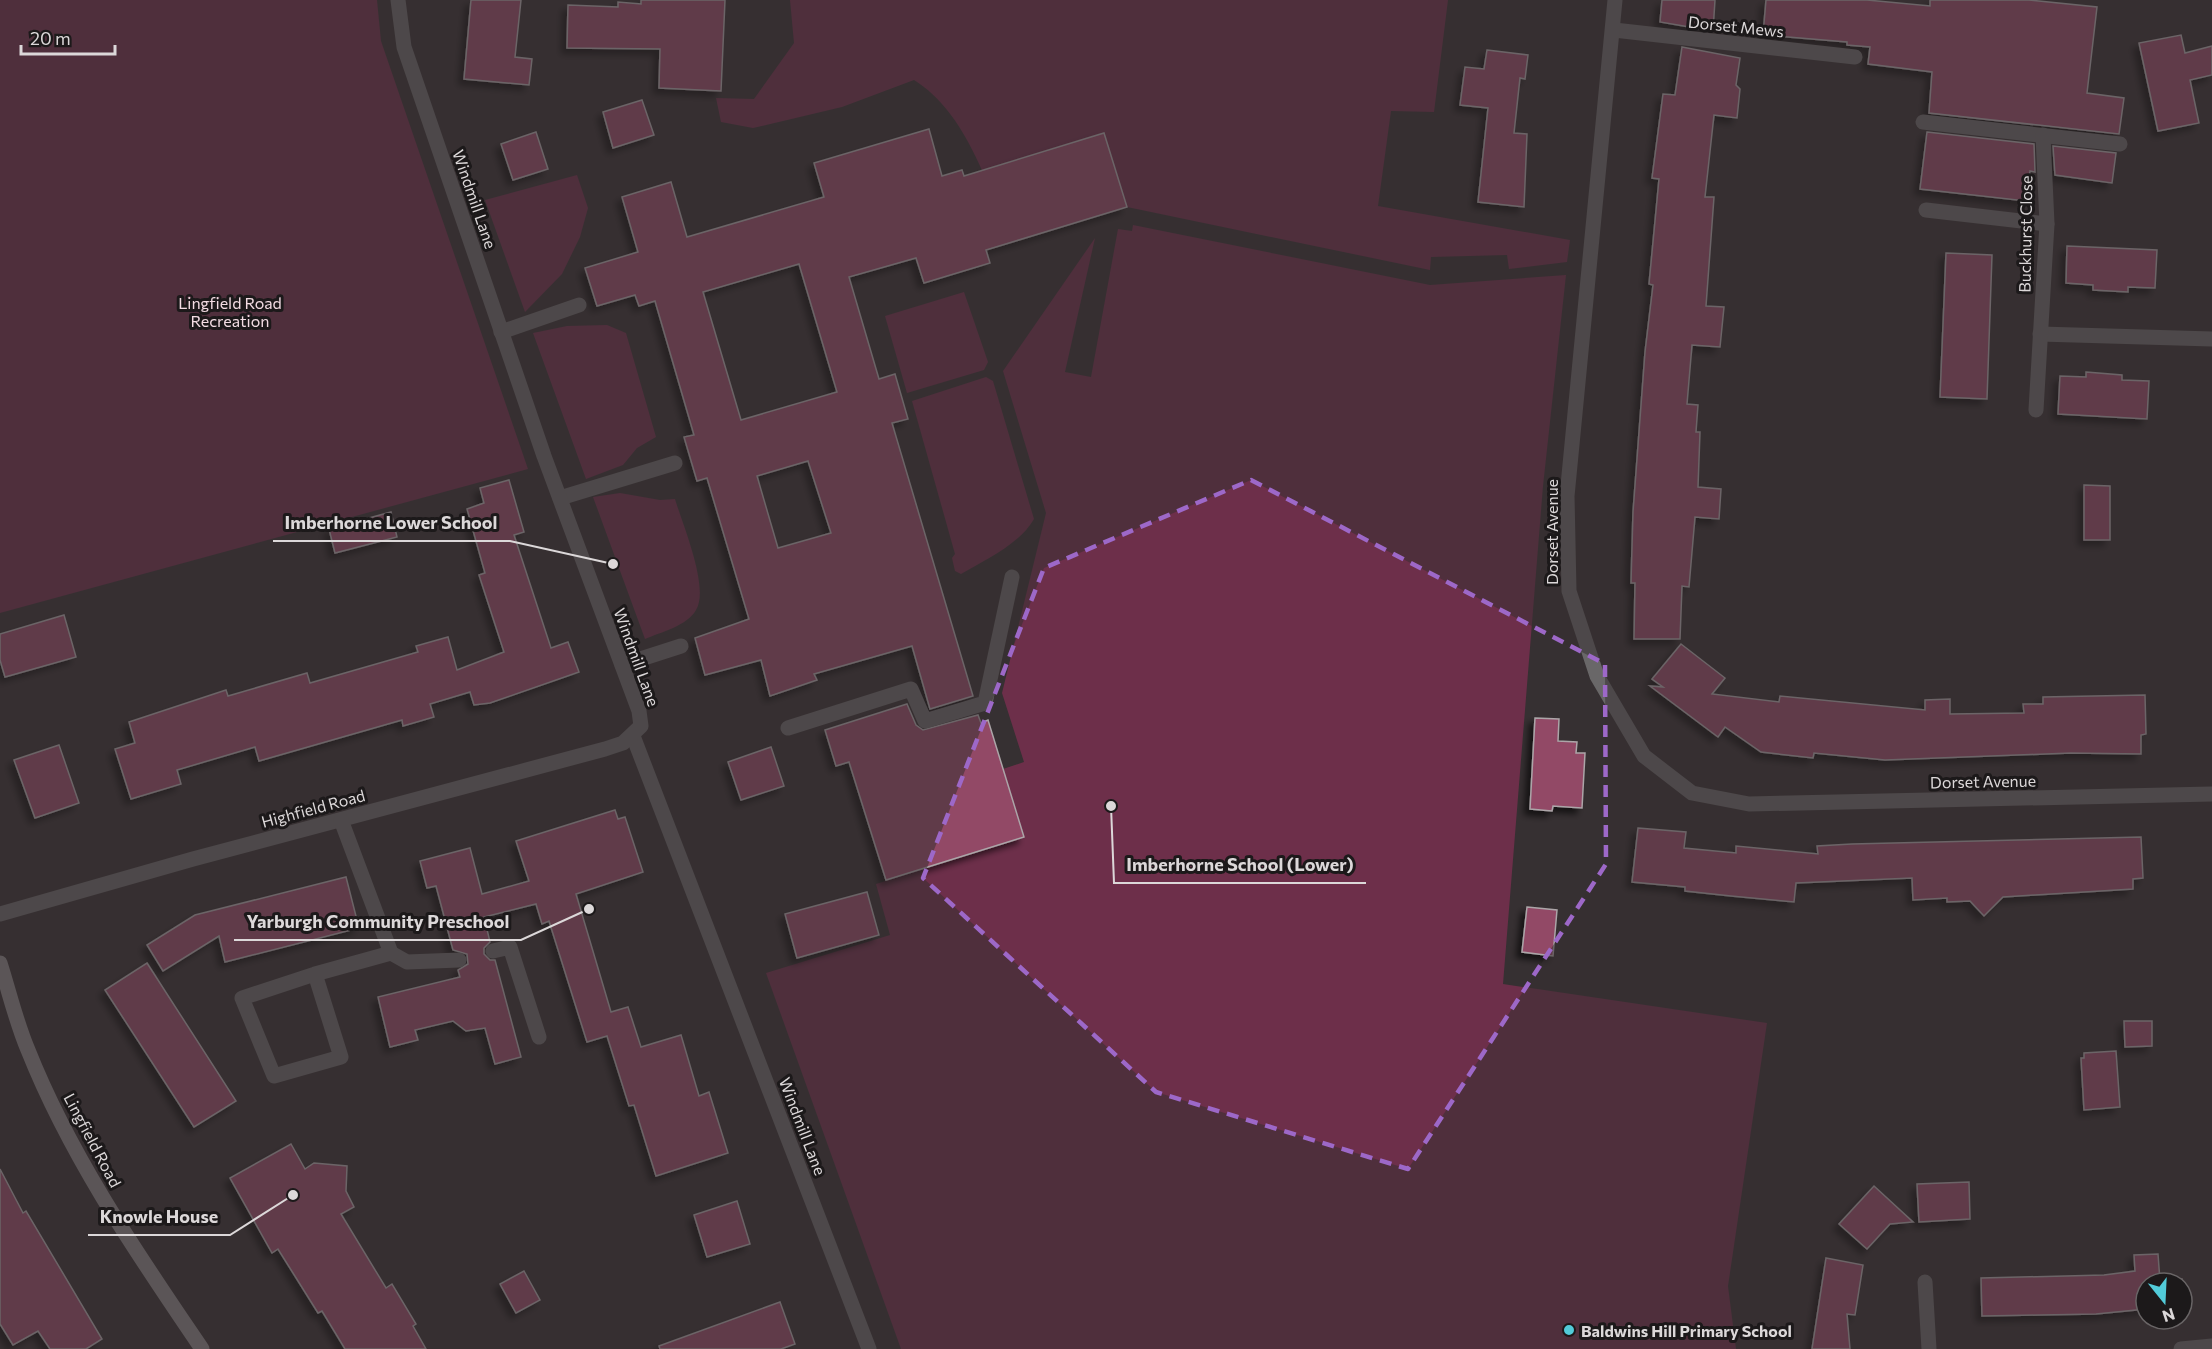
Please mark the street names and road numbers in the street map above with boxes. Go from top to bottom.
street label: Dorset Mews [1687,12,1785,40]
street label: Windmill Lane [449,147,501,251]
street label: Buckhurst Close [2014,175,2036,293]
street label: Dorset Avenue [1542,479,1561,585]
street label: Windmill Lane [610,605,664,709]
street label: Dorset Avenue [1930,771,2036,791]
street label: Highfield Road [259,785,367,831]
street label: Windmill Lane [776,1074,830,1178]
street label: Lingfield Road [60,1090,126,1190]

